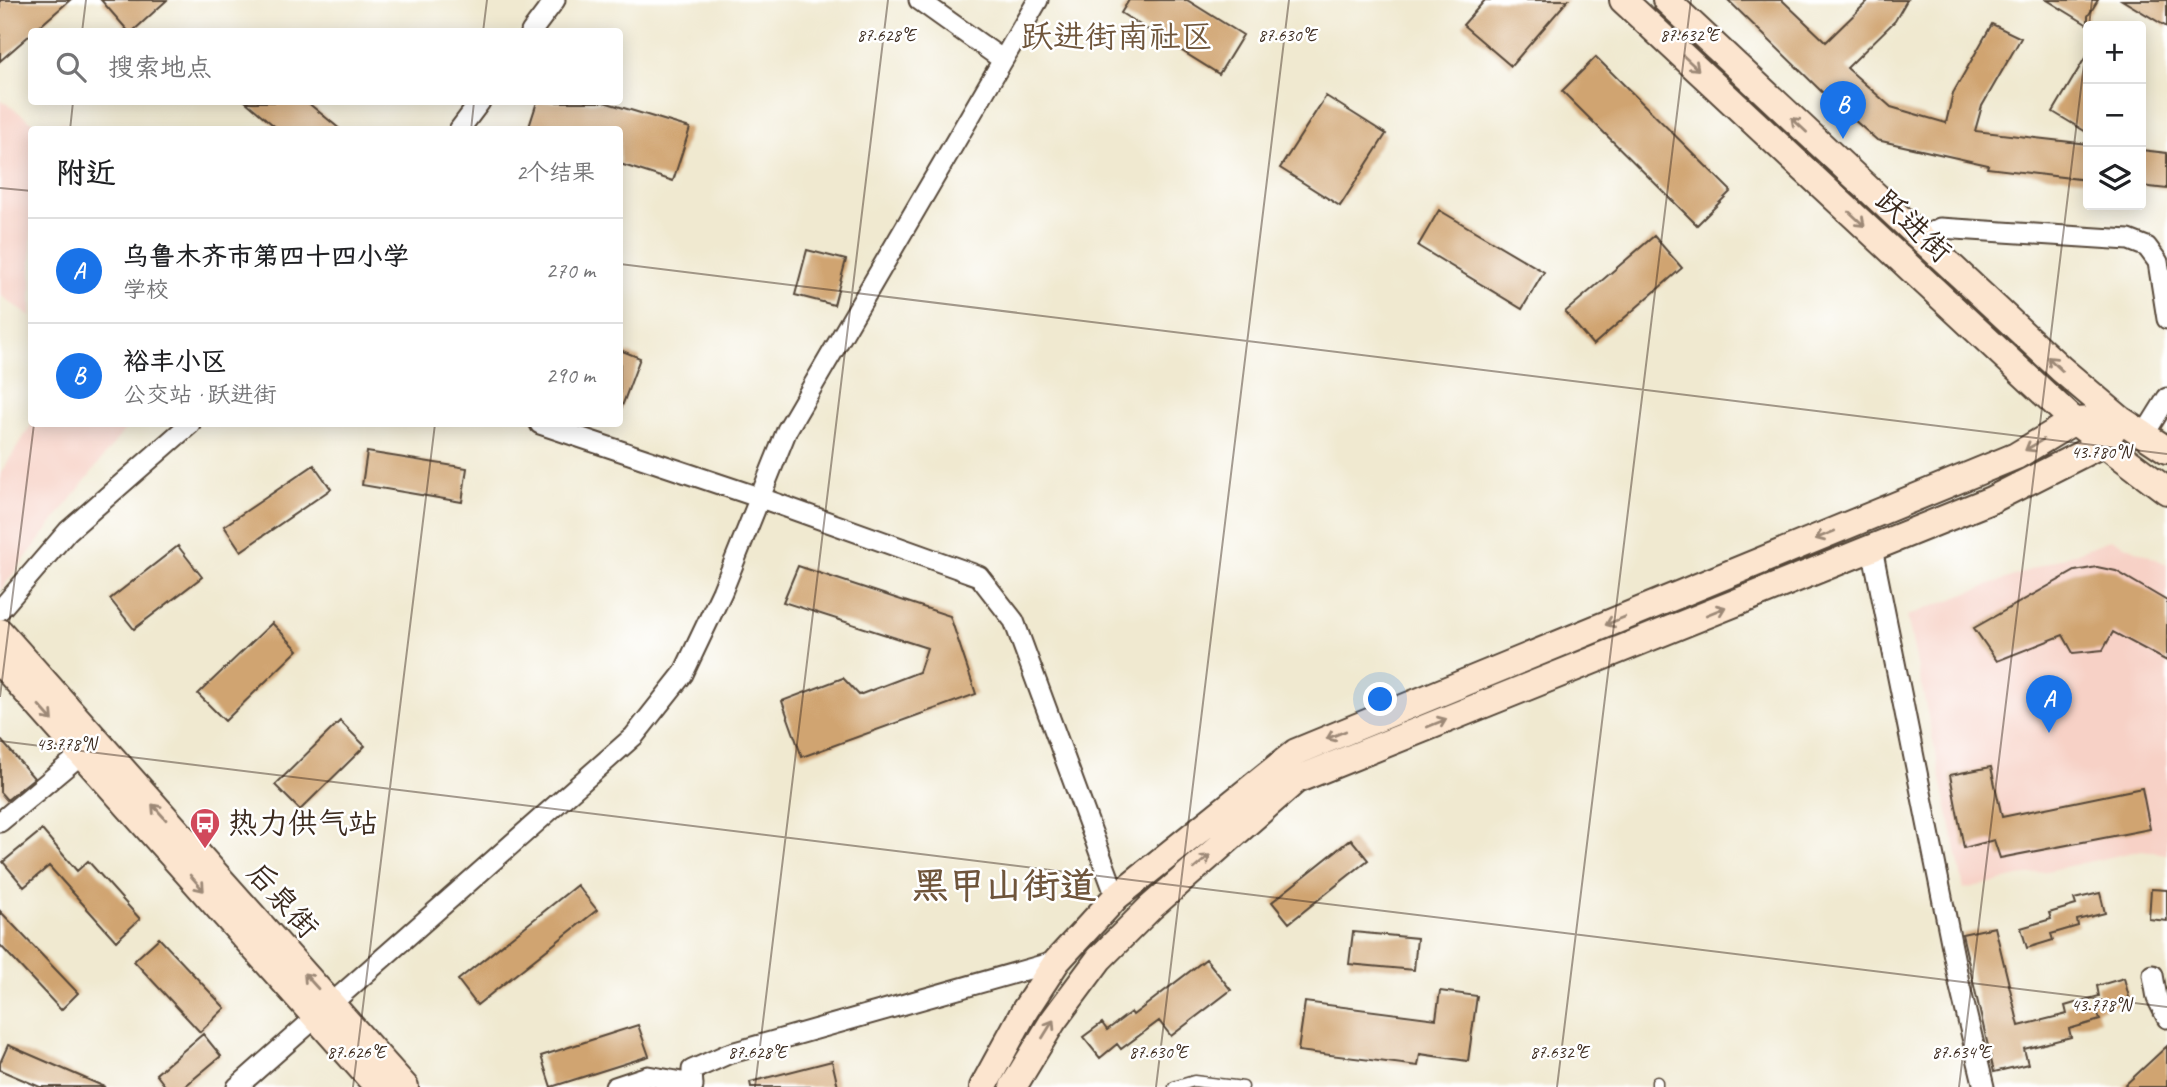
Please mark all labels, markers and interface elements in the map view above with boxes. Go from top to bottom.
district label: 跃进街南社区 [1021,16,1213,57]
map controls [2083,21,2146,210]
button: + [2083,21,2146,84]
text: 87.628°E [857,24,918,46]
text: 87.630°E [1258,24,1319,46]
text: 87.632°E [1660,24,1721,46]
search box [28,28,623,105]
icon: search [52,48,90,86]
text: 搜索地点 [108,51,212,84]
one-way arrow [1682,55,1699,72]
pin: B [1820,81,1866,139]
button: − [2083,84,2146,147]
one-way arrow [1791,116,1808,133]
button: layers [2083,147,2146,210]
text: 附近 [56,154,116,192]
text: 2个结果 [516,158,595,187]
street label: 跃进街 [1868,181,1960,271]
one-way arrow [1848,210,1865,227]
text: 乌鲁木齐市第四十四小学 [123,240,409,273]
text: A [73,256,85,285]
text: 270 m [546,256,595,285]
text: 学校 [123,275,169,304]
text: 裕丰小区 [123,345,227,378]
one-way arrow [2047,355,2064,372]
text: B [73,361,85,390]
text: 290 m [546,361,595,390]
text: 公交站 · 跃进街 [123,380,276,409]
one-way arrow [2025,439,2045,453]
text: 43.780°N [2071,441,2134,463]
one-way arrow [1815,529,1837,542]
one-way arrow [1704,603,1726,616]
one-way arrow [1604,615,1626,628]
pin: A [2026,675,2072,733]
your location [1363,682,1397,716]
one-way arrow [37,704,54,721]
one-way arrow [1425,716,1447,729]
one-way arrow [1326,729,1348,742]
text: 43.778°N [36,733,99,755]
one-way arrow [151,803,167,821]
place label: 热力供气站 [228,804,378,842]
bus stop icon: 热力供气站 [188,806,222,850]
street label: 后泉街 [239,854,327,946]
one-way arrow [1193,854,1210,871]
district label: 黑甲山街道 [912,862,1097,909]
one-way arrow [188,874,205,891]
one-way arrow [303,972,319,990]
text: 43.778°N [2071,994,2134,1016]
one-way arrow [1042,1019,1056,1039]
text: 87.626°E [327,1041,388,1063]
text: 87.628°E [728,1041,789,1063]
text: 87.630°E [1129,1041,1190,1063]
text: 87.632°E [1530,1041,1591,1063]
text: 87.634°E [1932,1041,1993,1063]

